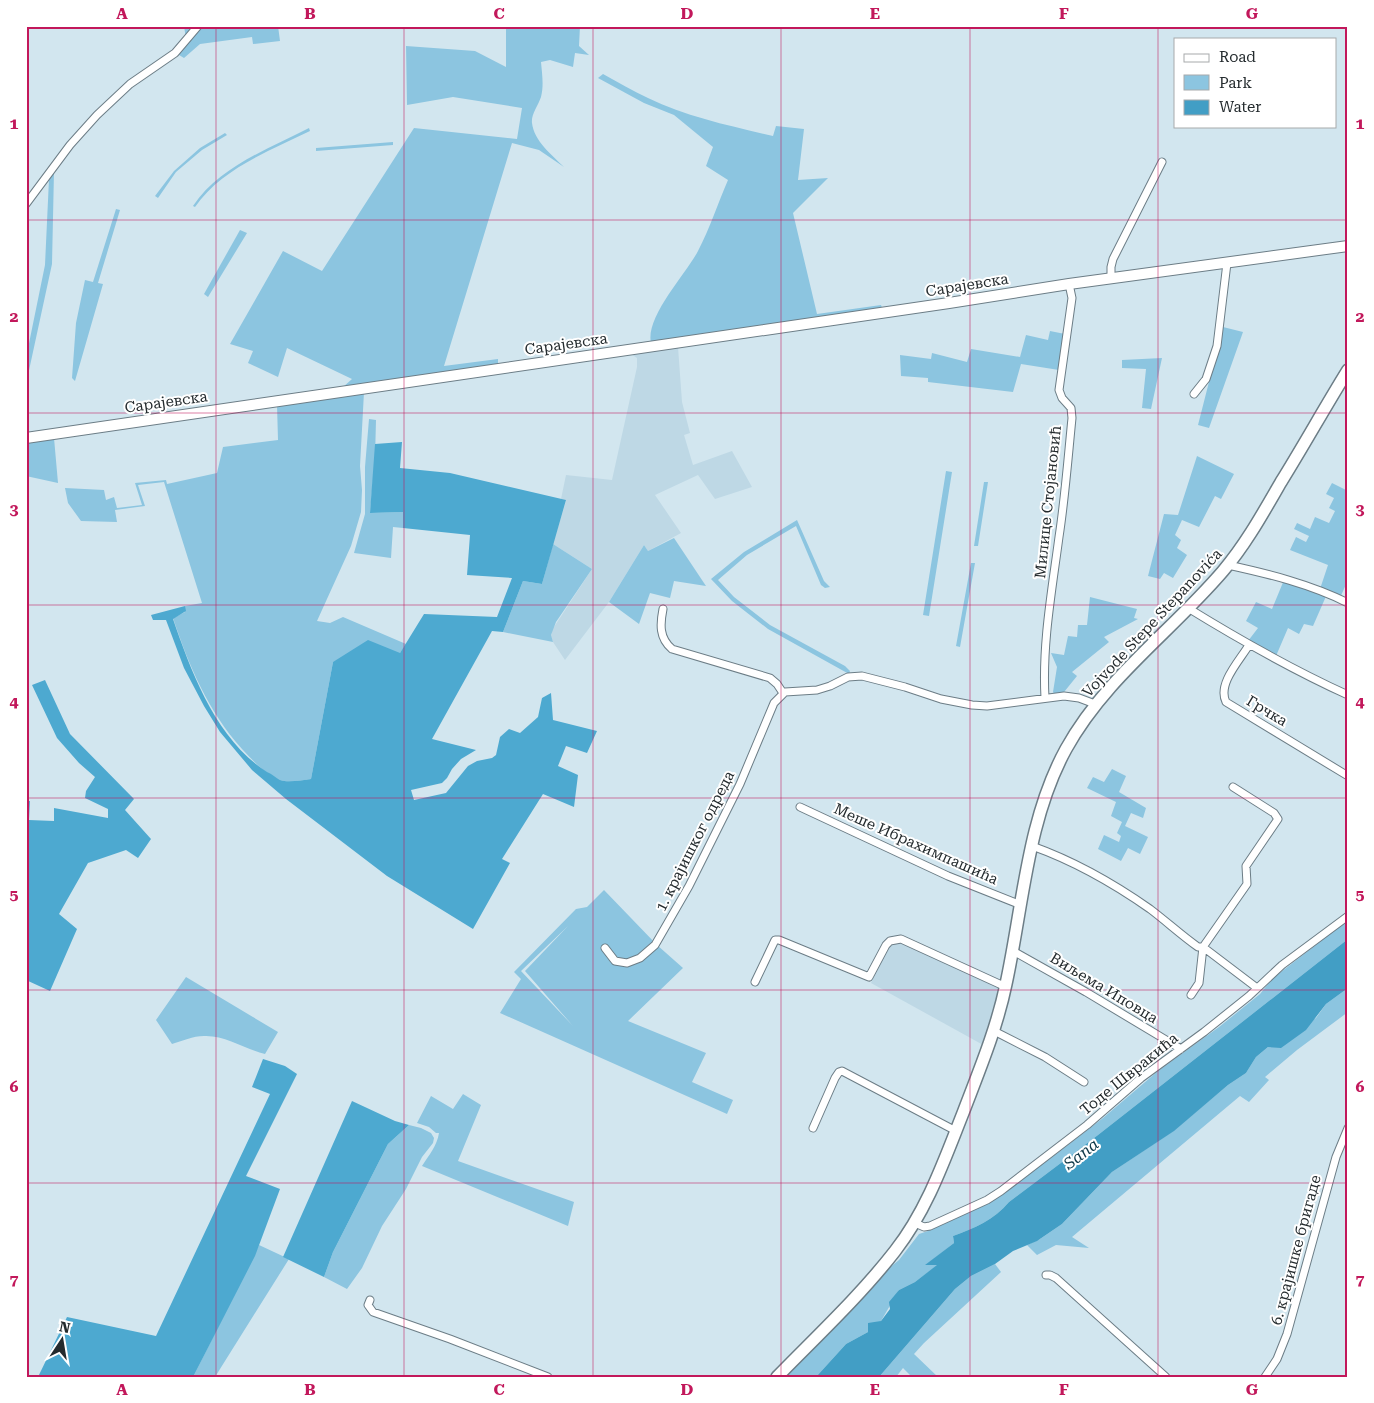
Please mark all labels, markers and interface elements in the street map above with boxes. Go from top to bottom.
text: A [116,4,128,23]
text: B [304,4,316,23]
text: C [493,4,505,23]
text: D [681,4,694,23]
text: E [870,4,880,23]
text: F [1059,4,1069,23]
text: G [1246,4,1259,23]
legend [1174,38,1336,128]
text: Road [1219,48,1256,66]
text: Park [1219,74,1253,92]
text: Water [1219,98,1261,116]
text: 1 [10,114,19,133]
text: 1 [1356,114,1365,133]
street label: Сарајевска [924,270,1010,300]
text: 2 [10,307,19,326]
text: 2 [1356,307,1365,326]
street label: Сарајевска [523,329,609,359]
street label: Сарајевска [123,387,209,417]
street label: Милице Стојановић [1031,424,1065,579]
text: 3 [10,500,19,519]
text: 3 [1356,500,1365,519]
street label: Vojvode Stepe Stepanovića [1078,545,1226,701]
text: 4 [10,692,19,711]
street label: Грчка [1243,692,1291,730]
text: 4 [1356,692,1365,711]
street label: 1. крајишког одреда [652,768,738,914]
street label: Меше Ибрахимпашића [831,800,1001,888]
text: 5 [10,885,19,904]
text: 5 [1356,885,1365,904]
street label: Виљема Иповца [1047,949,1161,1027]
street label: Тоде Швракића [1076,1029,1182,1119]
text: 6 [10,1077,19,1096]
text: 6 [1356,1077,1365,1096]
water label: Sana [1059,1134,1103,1174]
street label: 6. крајишке бригаде [1267,1173,1325,1327]
text: 7 [10,1270,19,1289]
text: 7 [1356,1270,1365,1289]
north arrow [38,1316,88,1366]
text: N [58,1318,72,1336]
text: A [116,1380,128,1399]
text: B [304,1380,316,1399]
text: C [493,1380,505,1399]
text: D [681,1380,694,1399]
text: E [870,1380,880,1399]
text: F [1059,1380,1069,1399]
text: G [1246,1380,1259,1399]

